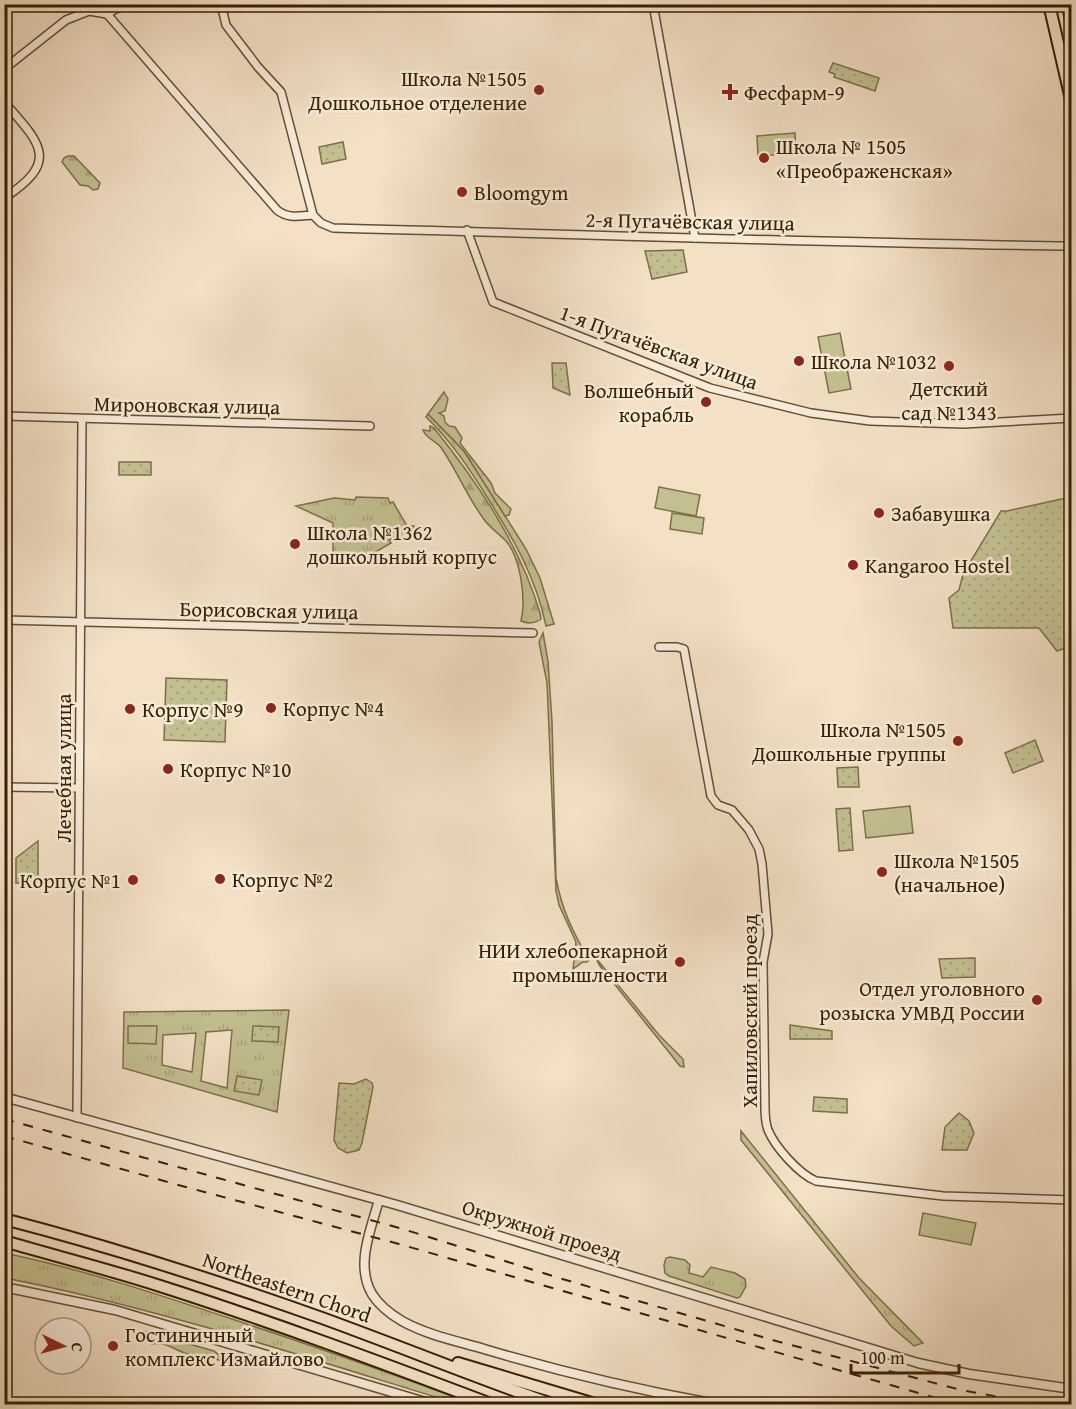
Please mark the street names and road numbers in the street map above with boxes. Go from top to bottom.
street label: 2-я Пугачёвская улица [585,204,795,238]
street label: 1-я Пугачёвская улица [555,297,763,397]
street label: Мироновская улица [94,388,280,422]
street label: Борисовская улица [179,593,359,627]
street label: Лечебная улица [48,693,79,843]
street label: Хапиловский проезд [734,913,765,1108]
street label: Окружной проезд [458,1191,626,1269]
street label: Northeastern Chord [199,1244,376,1331]

